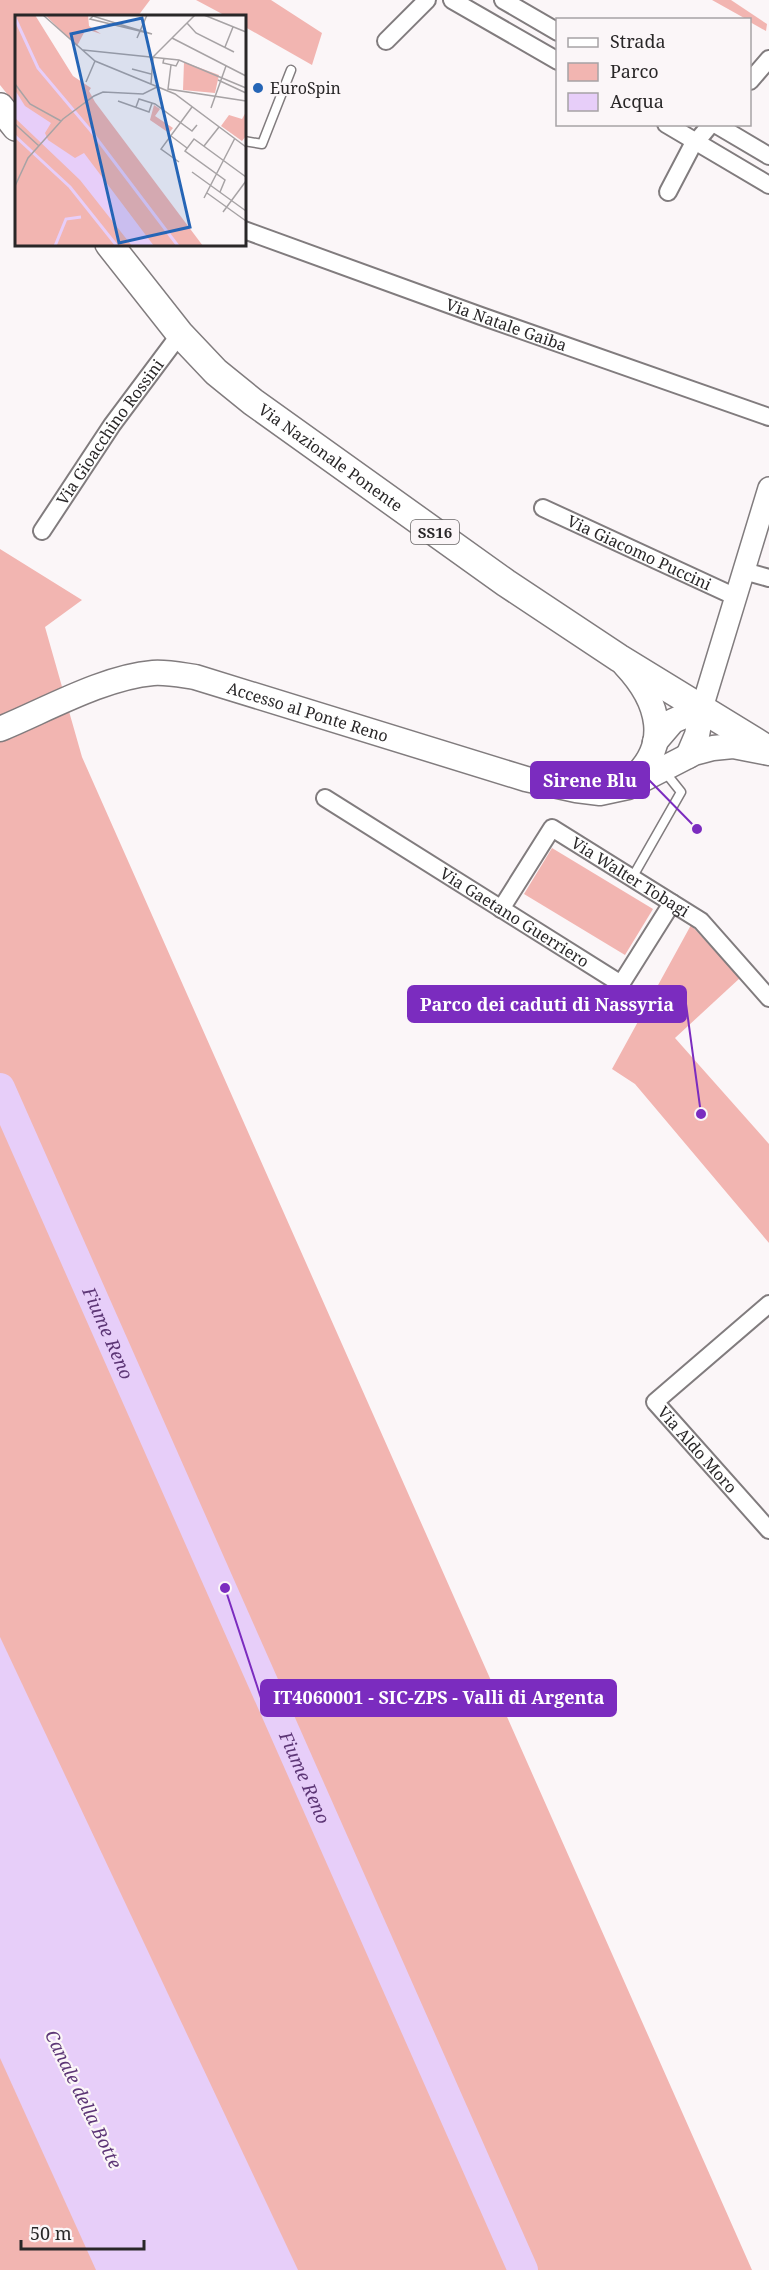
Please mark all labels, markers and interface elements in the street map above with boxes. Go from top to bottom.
inset map [15,15,246,246]
legend [556,18,751,126]
text: Strada [610,29,666,53]
text: Parco [610,59,659,83]
place label: EuroSpin [270,77,341,99]
marker: EuroSpin [251,81,265,95]
text: Acqua [610,89,664,113]
street label: Via Natale Gaiba [443,293,570,356]
street label: Via Gioacchino Rossini [51,355,169,509]
street label: Via Nazionale Ponente [254,398,407,517]
street label: Via Giacomo Puccini [564,510,715,595]
road number: SS16 [411,520,459,544]
street label: Accesso al Ponte Reno [225,677,391,747]
callout: Sirene Blu [531,762,649,798]
text: Sirene Blu [543,768,637,792]
street label: Via Walter Tobagi [567,832,694,922]
street label: Via Gaetano Guerriero [436,862,593,972]
callout: Parco dei caduti di Nassyria [408,986,686,1022]
text: Parco dei caduti di Nassyria [420,992,674,1016]
water label: Fiume Reno [77,1282,139,1383]
street label: Via Aldo Moro [653,1401,742,1498]
callout: IT4060001 - SIC-ZPS - Valli di Argenta [261,1680,616,1716]
text: IT4060001 - SIC-ZPS - Valli di Argenta [273,1685,605,1709]
water label: Fiume Reno [274,1727,336,1827]
water label: Canale della Botte [40,2026,128,2172]
scale bar [21,2213,144,2251]
text: 50 m [30,2221,72,2245]

